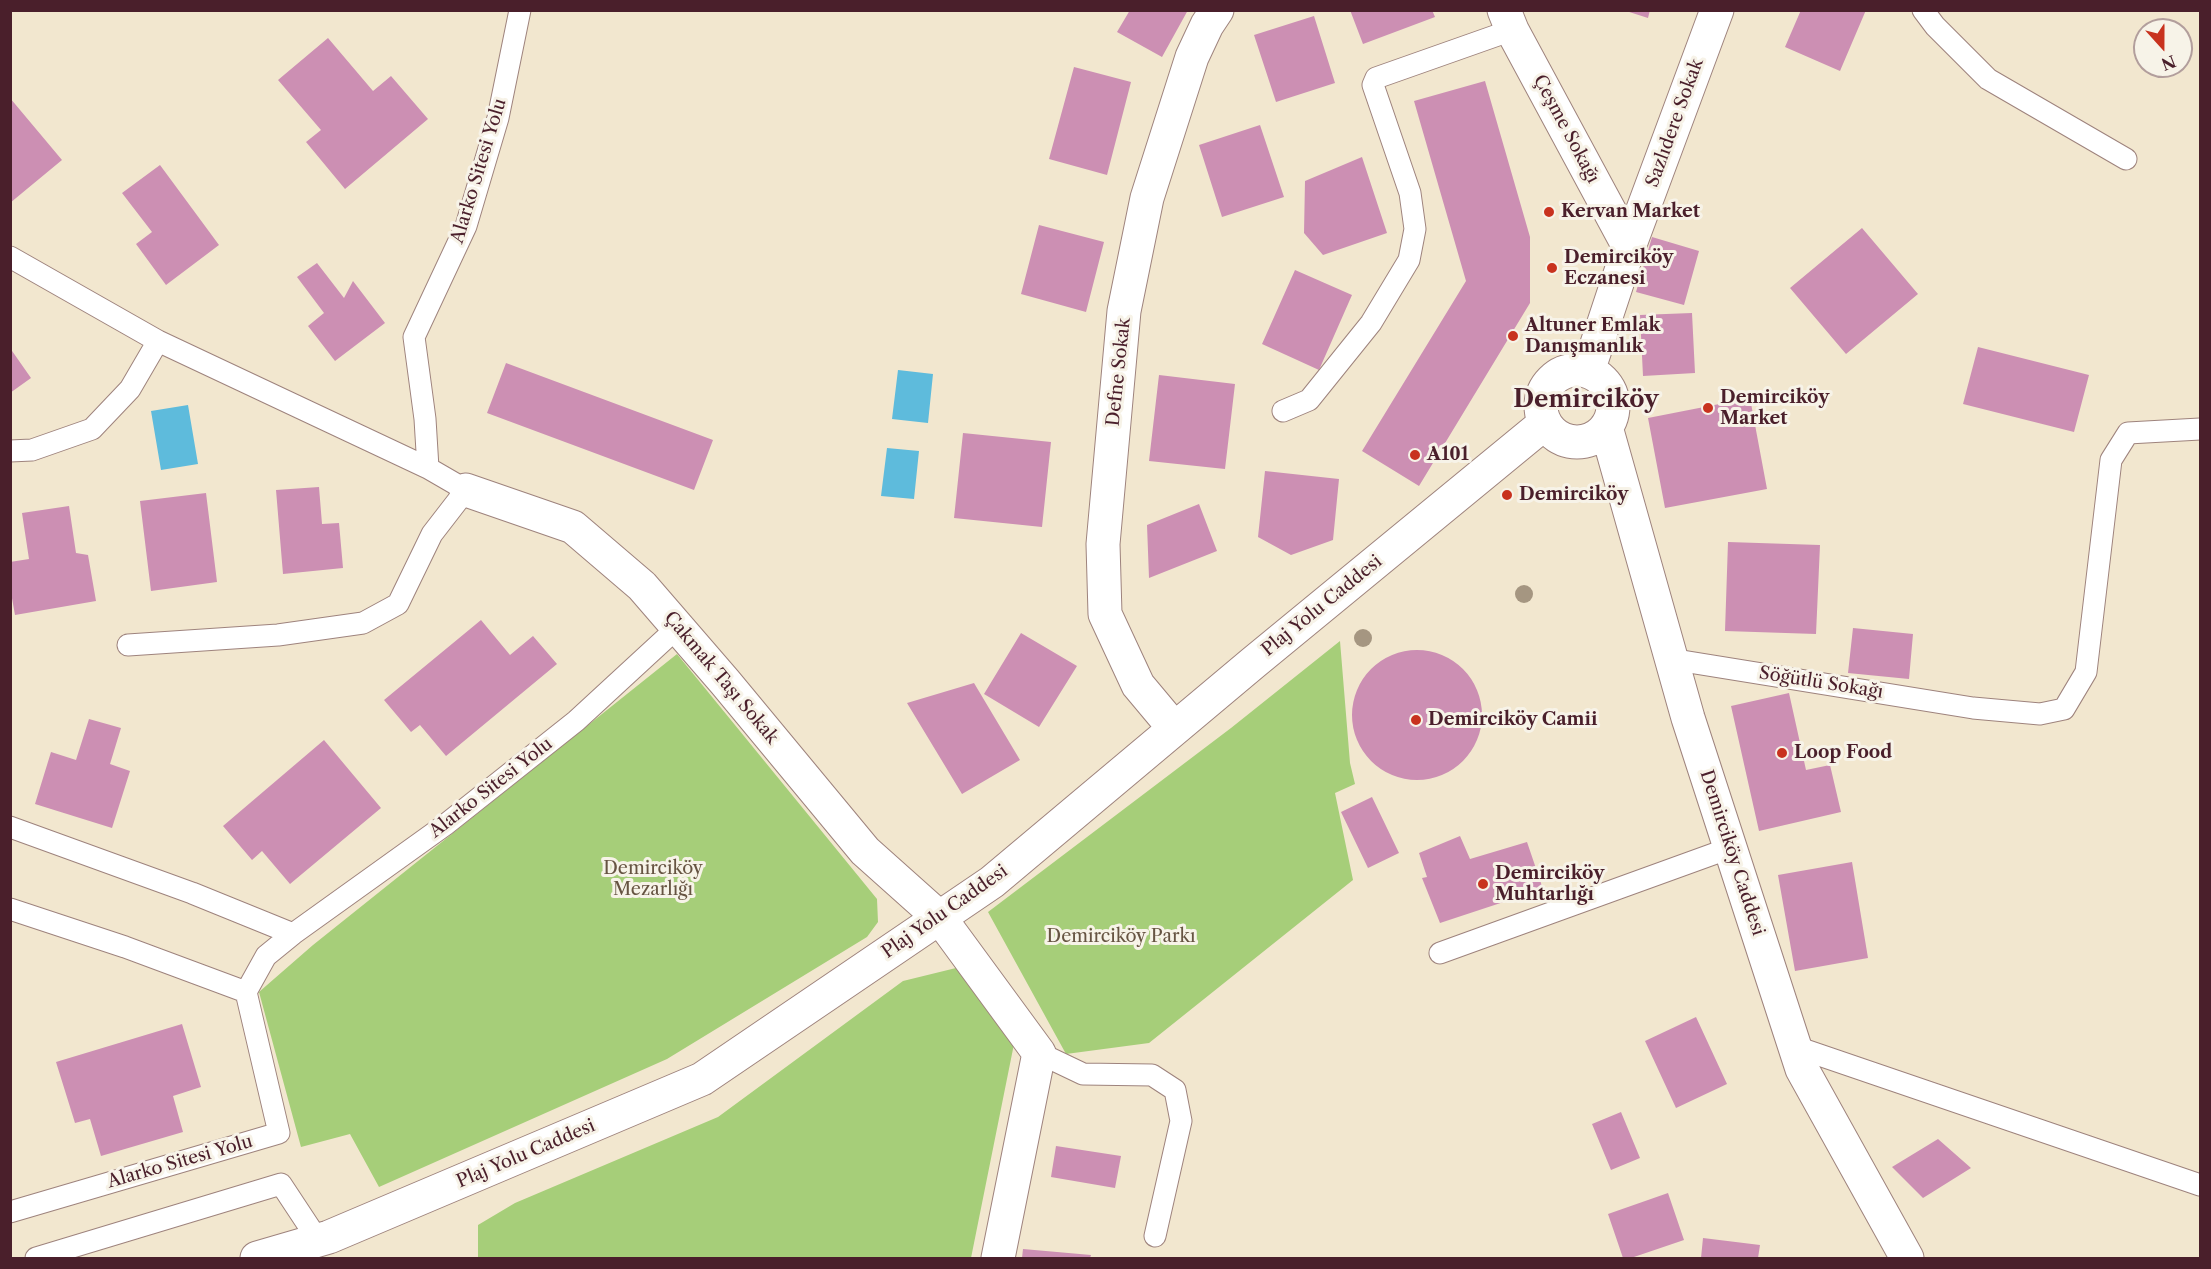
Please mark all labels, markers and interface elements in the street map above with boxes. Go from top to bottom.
north arrow [2133,18,2193,78]
text: N [2159,51,2179,75]
street label: Sazlıdere Sokak [1642,56,1708,190]
street label: Çeşme Sokağı [1528,71,1604,187]
street label: Alarko Sitesi Yolu [447,96,511,246]
place label: Kervan Market [1561,201,1700,223]
marker: Kervan Market [1542,205,1556,219]
place label: Demirciköy Eczanesi [1564,247,1673,290]
marker: Demirciköy Eczanesi [1545,261,1559,275]
place label: Altuner Emlak Danışmanlık [1525,315,1660,358]
street label: Defne Sokak [1103,317,1135,427]
marker: Altuner Emlak Danışmanlık [1506,329,1520,343]
district label: Demirciköy [1513,386,1659,414]
place label: Demirciköy Market [1720,387,1829,430]
marker: Demirciköy Market [1701,401,1715,415]
place label: A101 [1427,444,1469,466]
marker: A101 [1408,448,1422,462]
place label: Demirciköy [1519,484,1628,506]
marker: Demirciköy [1500,488,1514,502]
street label: Plaj Yolu Caddesi [1258,551,1386,661]
street label: Çakmak Taşı Sokak [659,607,783,749]
street label: Söğütlü Sokağı [1757,663,1885,703]
place label: Demirciköy Camii [1428,709,1597,731]
marker: Demirciköy Camii [1409,713,1423,727]
street label: Alarko Sitesi Yolu [425,733,557,843]
place label: Loop Food [1794,742,1892,764]
marker: Loop Food [1775,746,1789,760]
street label: Demirciköy Caddesi [1695,767,1769,939]
park label: Demirciköy Mezarlığı [603,858,703,900]
street label: Plaj Yolu Caddesi [878,861,1012,963]
place label: Demirciköy Muhtarlığı [1495,863,1604,906]
marker: Demirciköy Muhtarlığı [1476,877,1490,891]
park label: Demirciköy Parkı [1047,926,1195,948]
street label: Plaj Yolu Caddesi [454,1115,598,1193]
street label: Alarko Sitesi Yolu [105,1131,255,1193]

